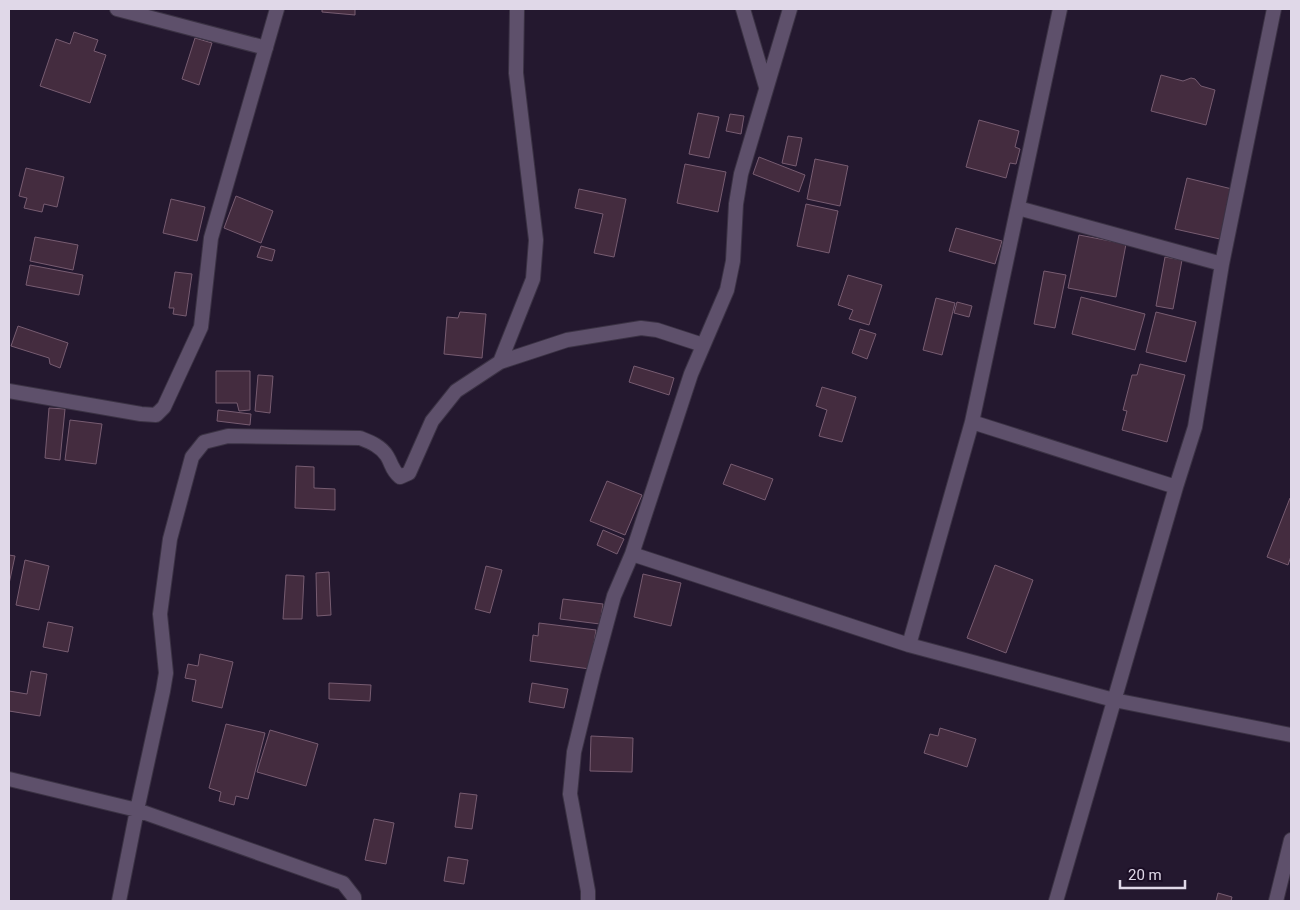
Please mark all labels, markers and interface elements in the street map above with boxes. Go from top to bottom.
scale bar [1120,858,1185,890]
text: 20 m [1128,866,1162,884]

